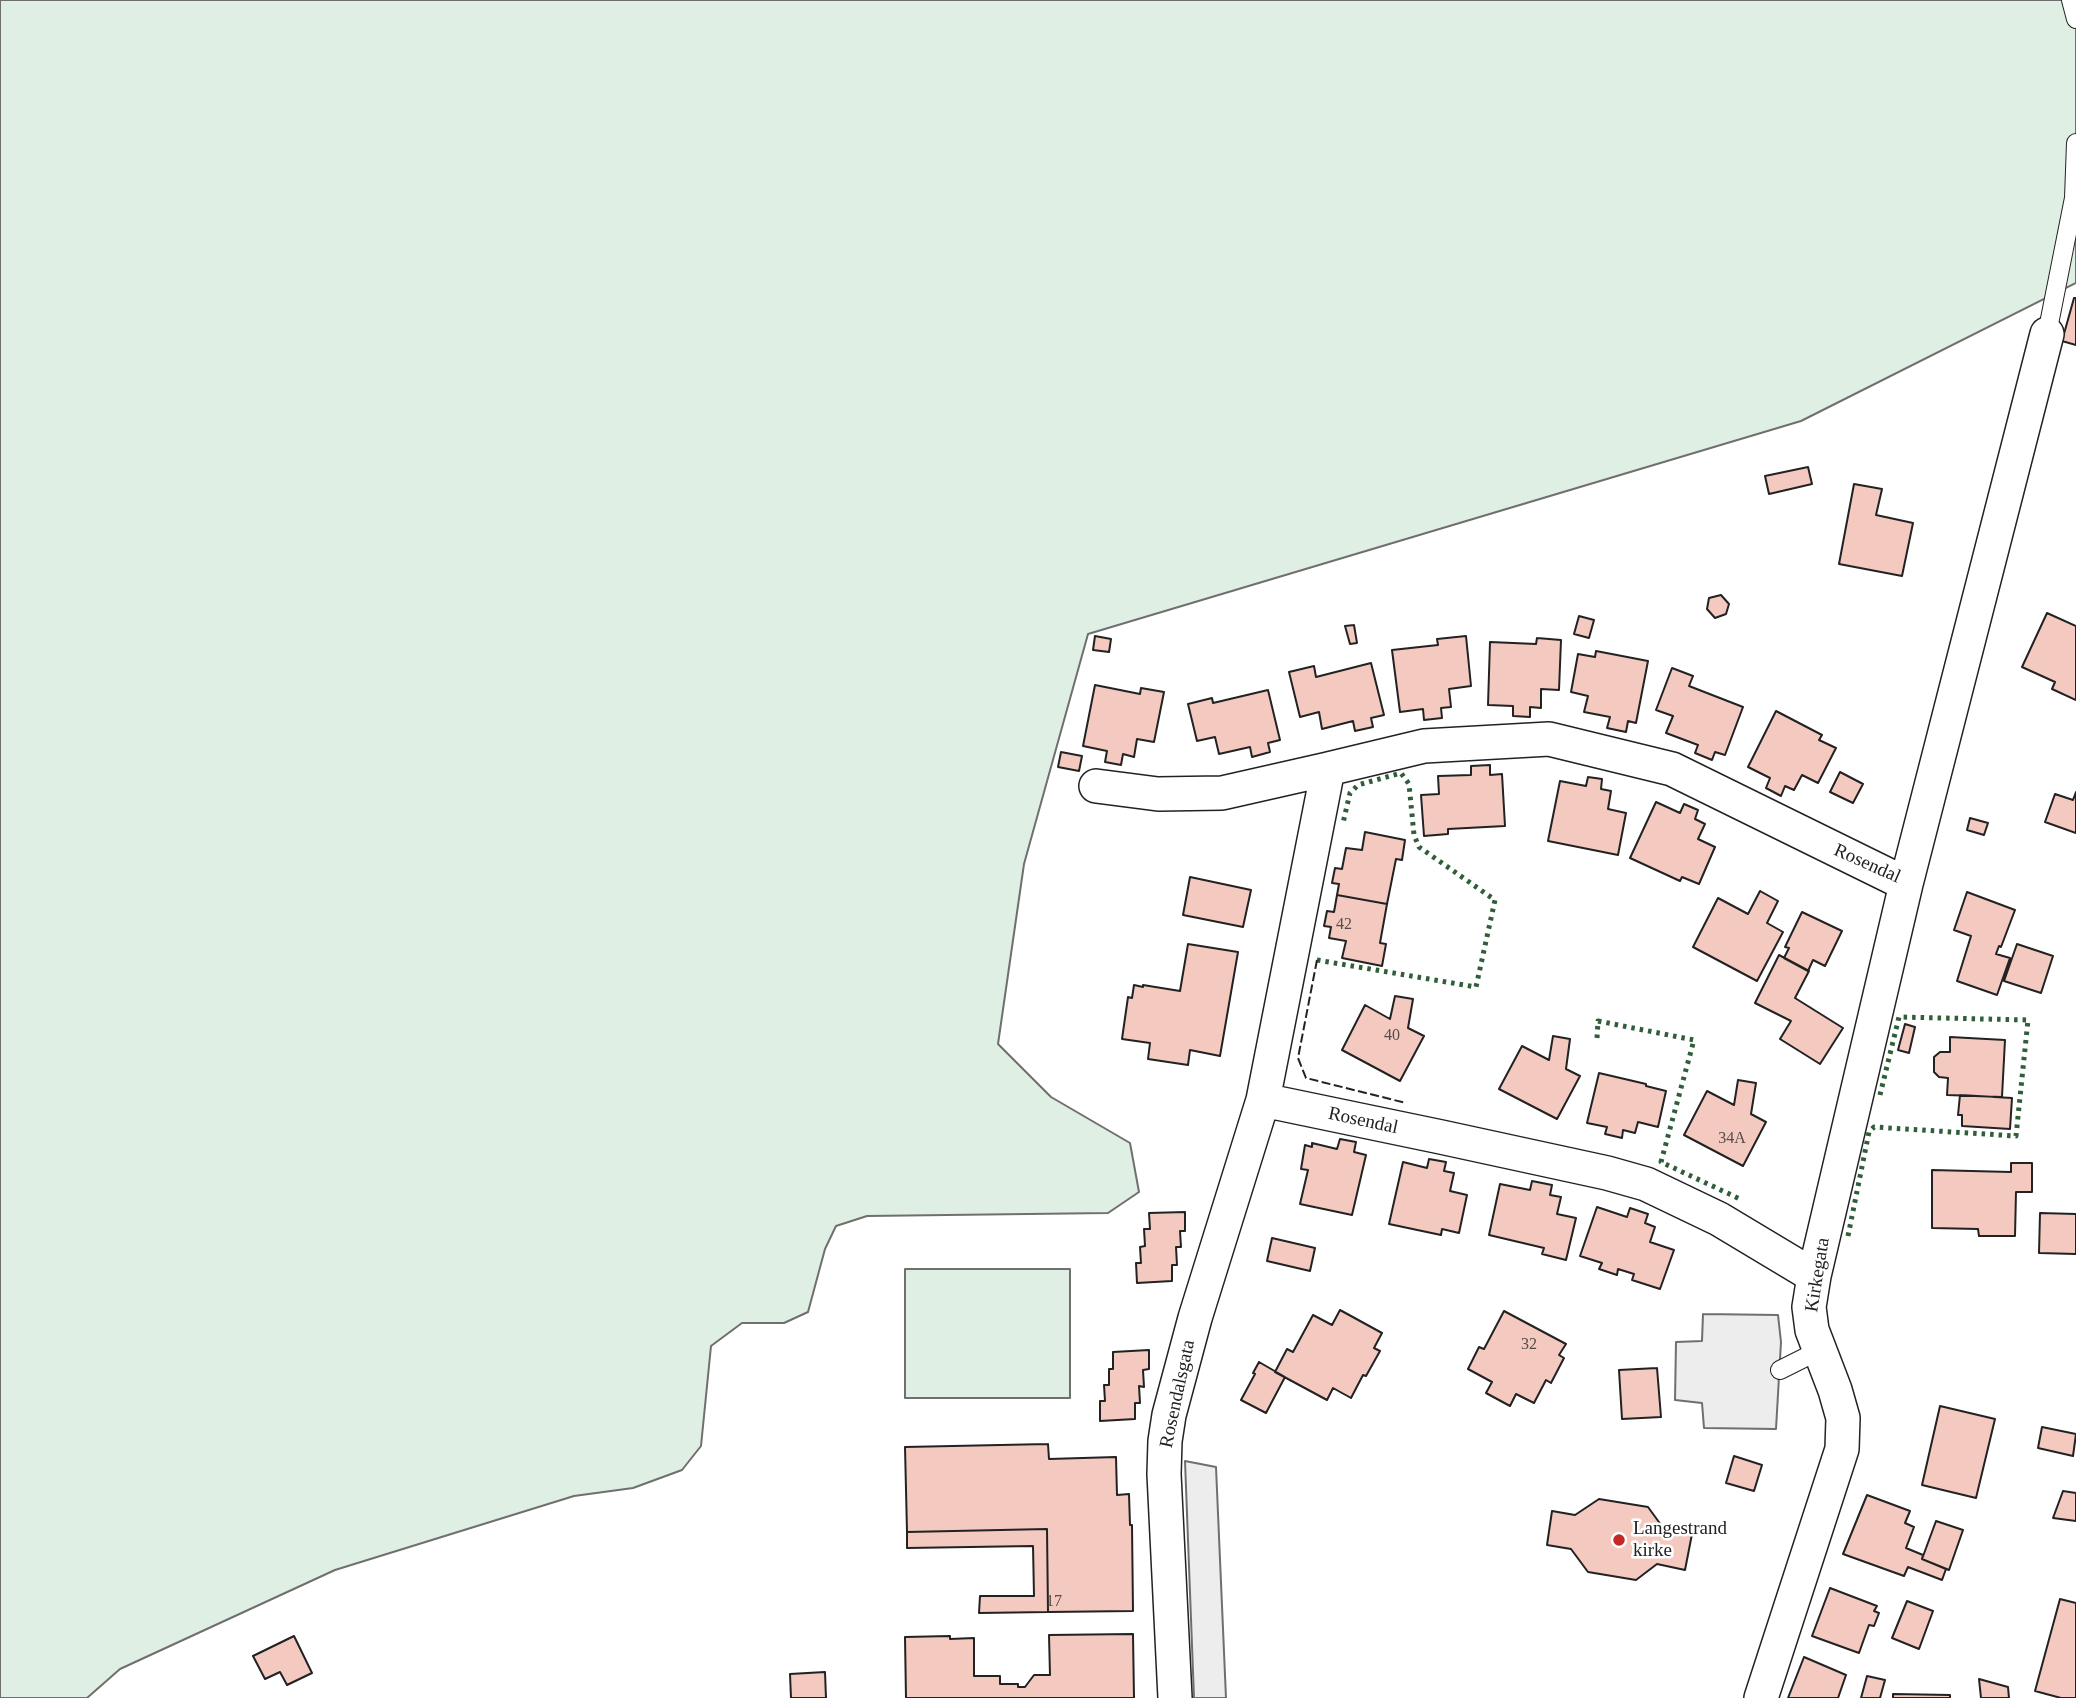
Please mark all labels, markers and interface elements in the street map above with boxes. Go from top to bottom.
street label: Rosendal [1830,839,1904,889]
house number: 42 [1336,915,1352,935]
house number: 40 [1384,1026,1400,1046]
street label: Rosendal [1326,1102,1400,1140]
house number: 34A [1718,1129,1746,1149]
street label: Kirkegata [1801,1236,1835,1314]
house number: 32 [1521,1335,1537,1355]
street label: Rosendalsgata [1155,1338,1201,1450]
place label: Langestrand kirke [1633,1518,1727,1562]
marker: Langestrand kirke [1611,1532,1627,1548]
house number: 17 [1046,1592,1062,1612]

